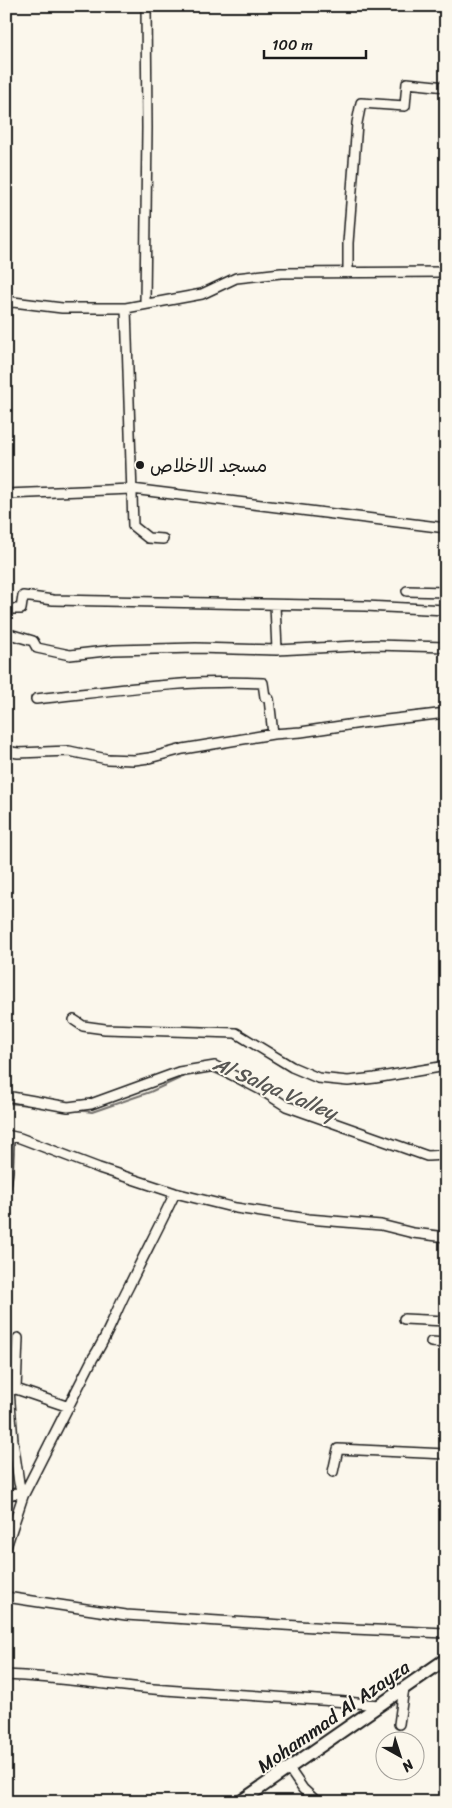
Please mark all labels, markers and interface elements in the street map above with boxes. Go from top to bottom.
scale bar [264,28,367,60]
text: 100 m [272,32,313,58]
place label: مسجد الاخلاص [150,449,267,482]
marker: مسجد الاخلاص [134,459,146,471]
water label: Al Salqa Valley [207,1046,345,1131]
street label: Mohammad Al Azayza [250,1651,417,1782]
north arrow [374,1730,424,1780]
text: N [396,1752,420,1779]

